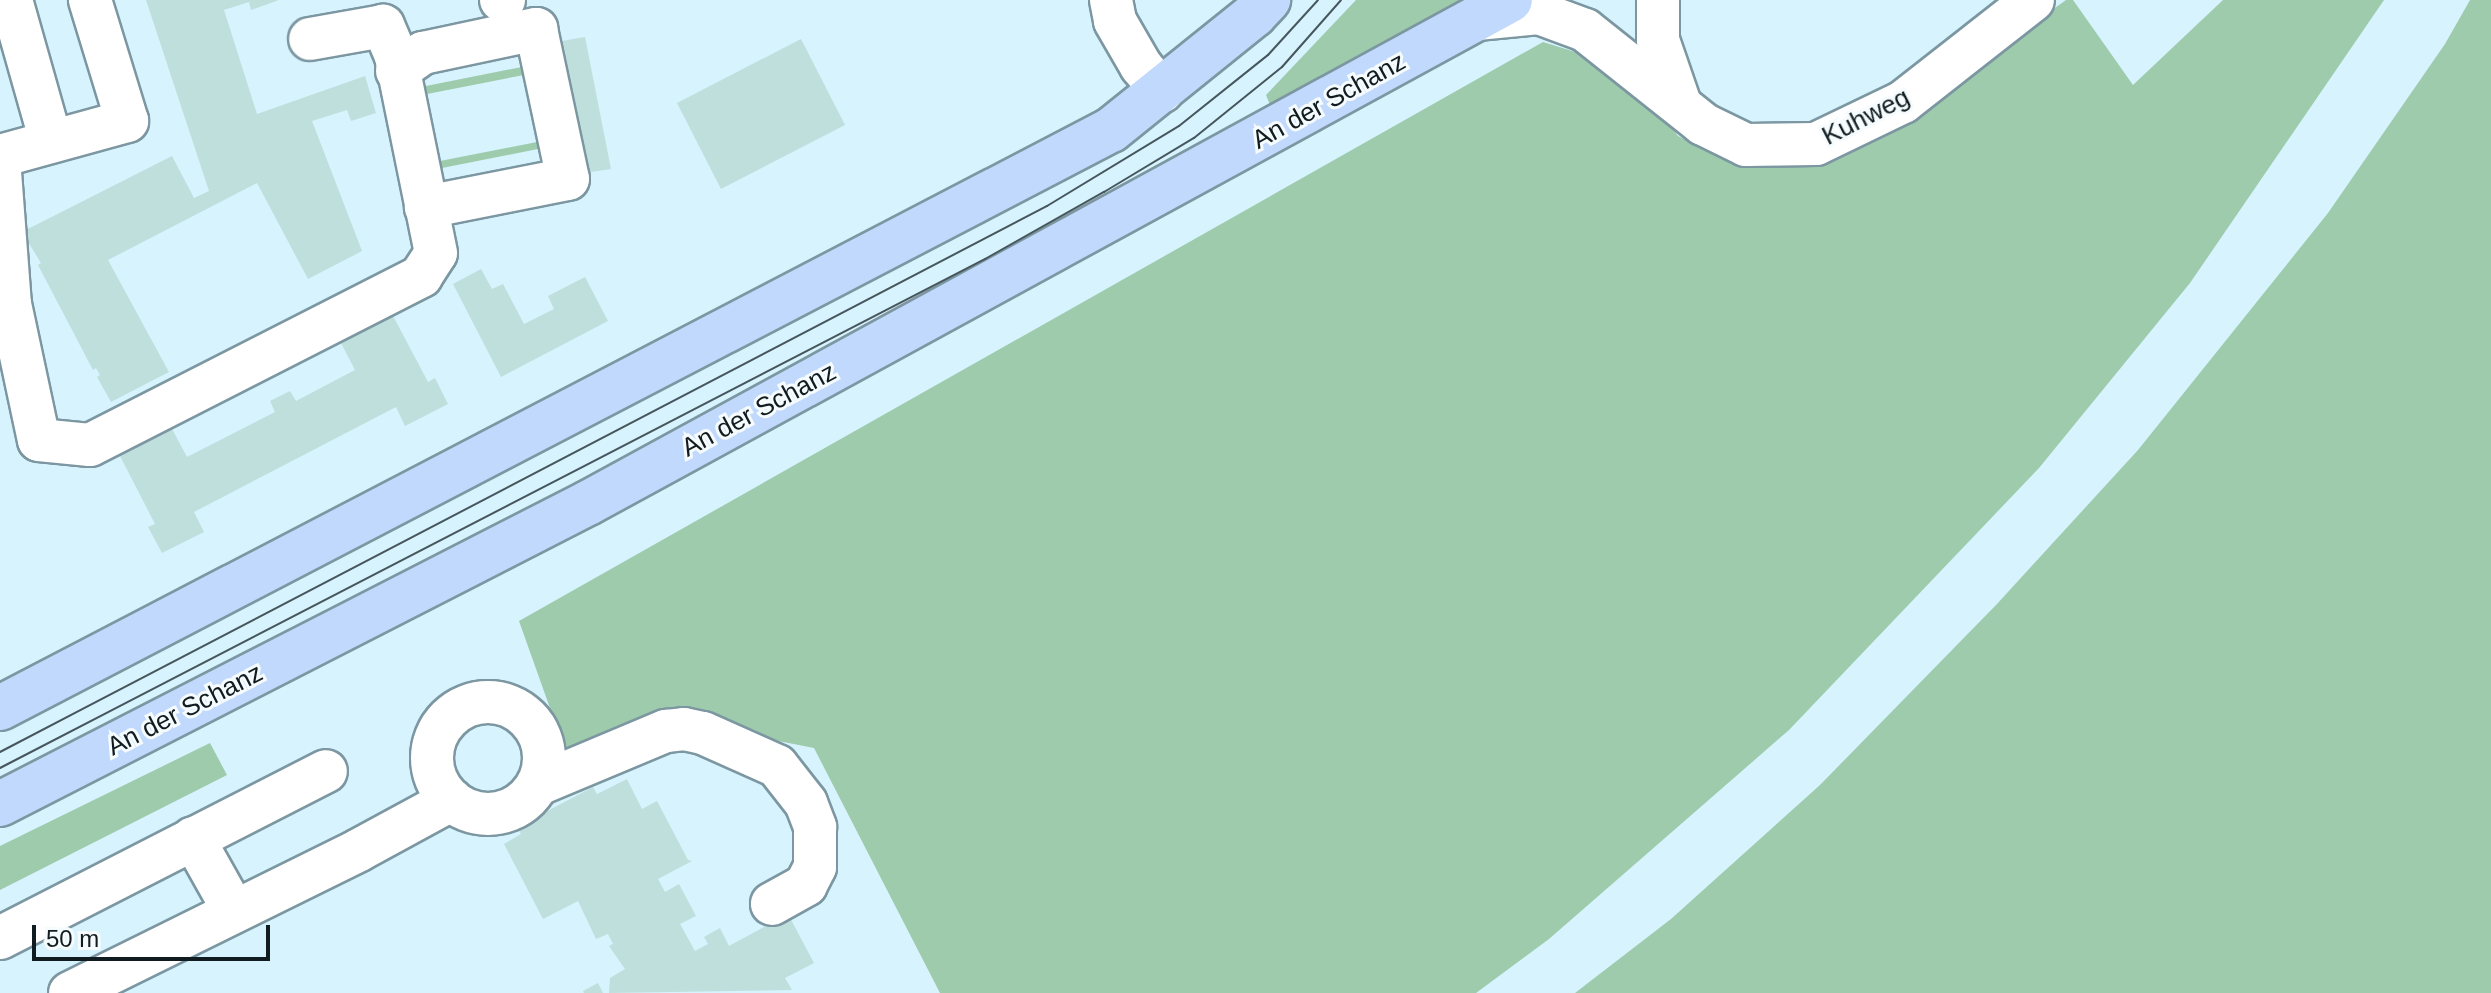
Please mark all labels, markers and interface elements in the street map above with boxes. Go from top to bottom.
street label: An der Schanz [1247,46,1411,156]
street label: Kuhweg [1817,82,1915,152]
street label: An der Schanz [676,356,842,464]
street label: An der Schanz [102,657,268,763]
scale bar [36,909,274,959]
text: 50 m [46,925,99,952]

